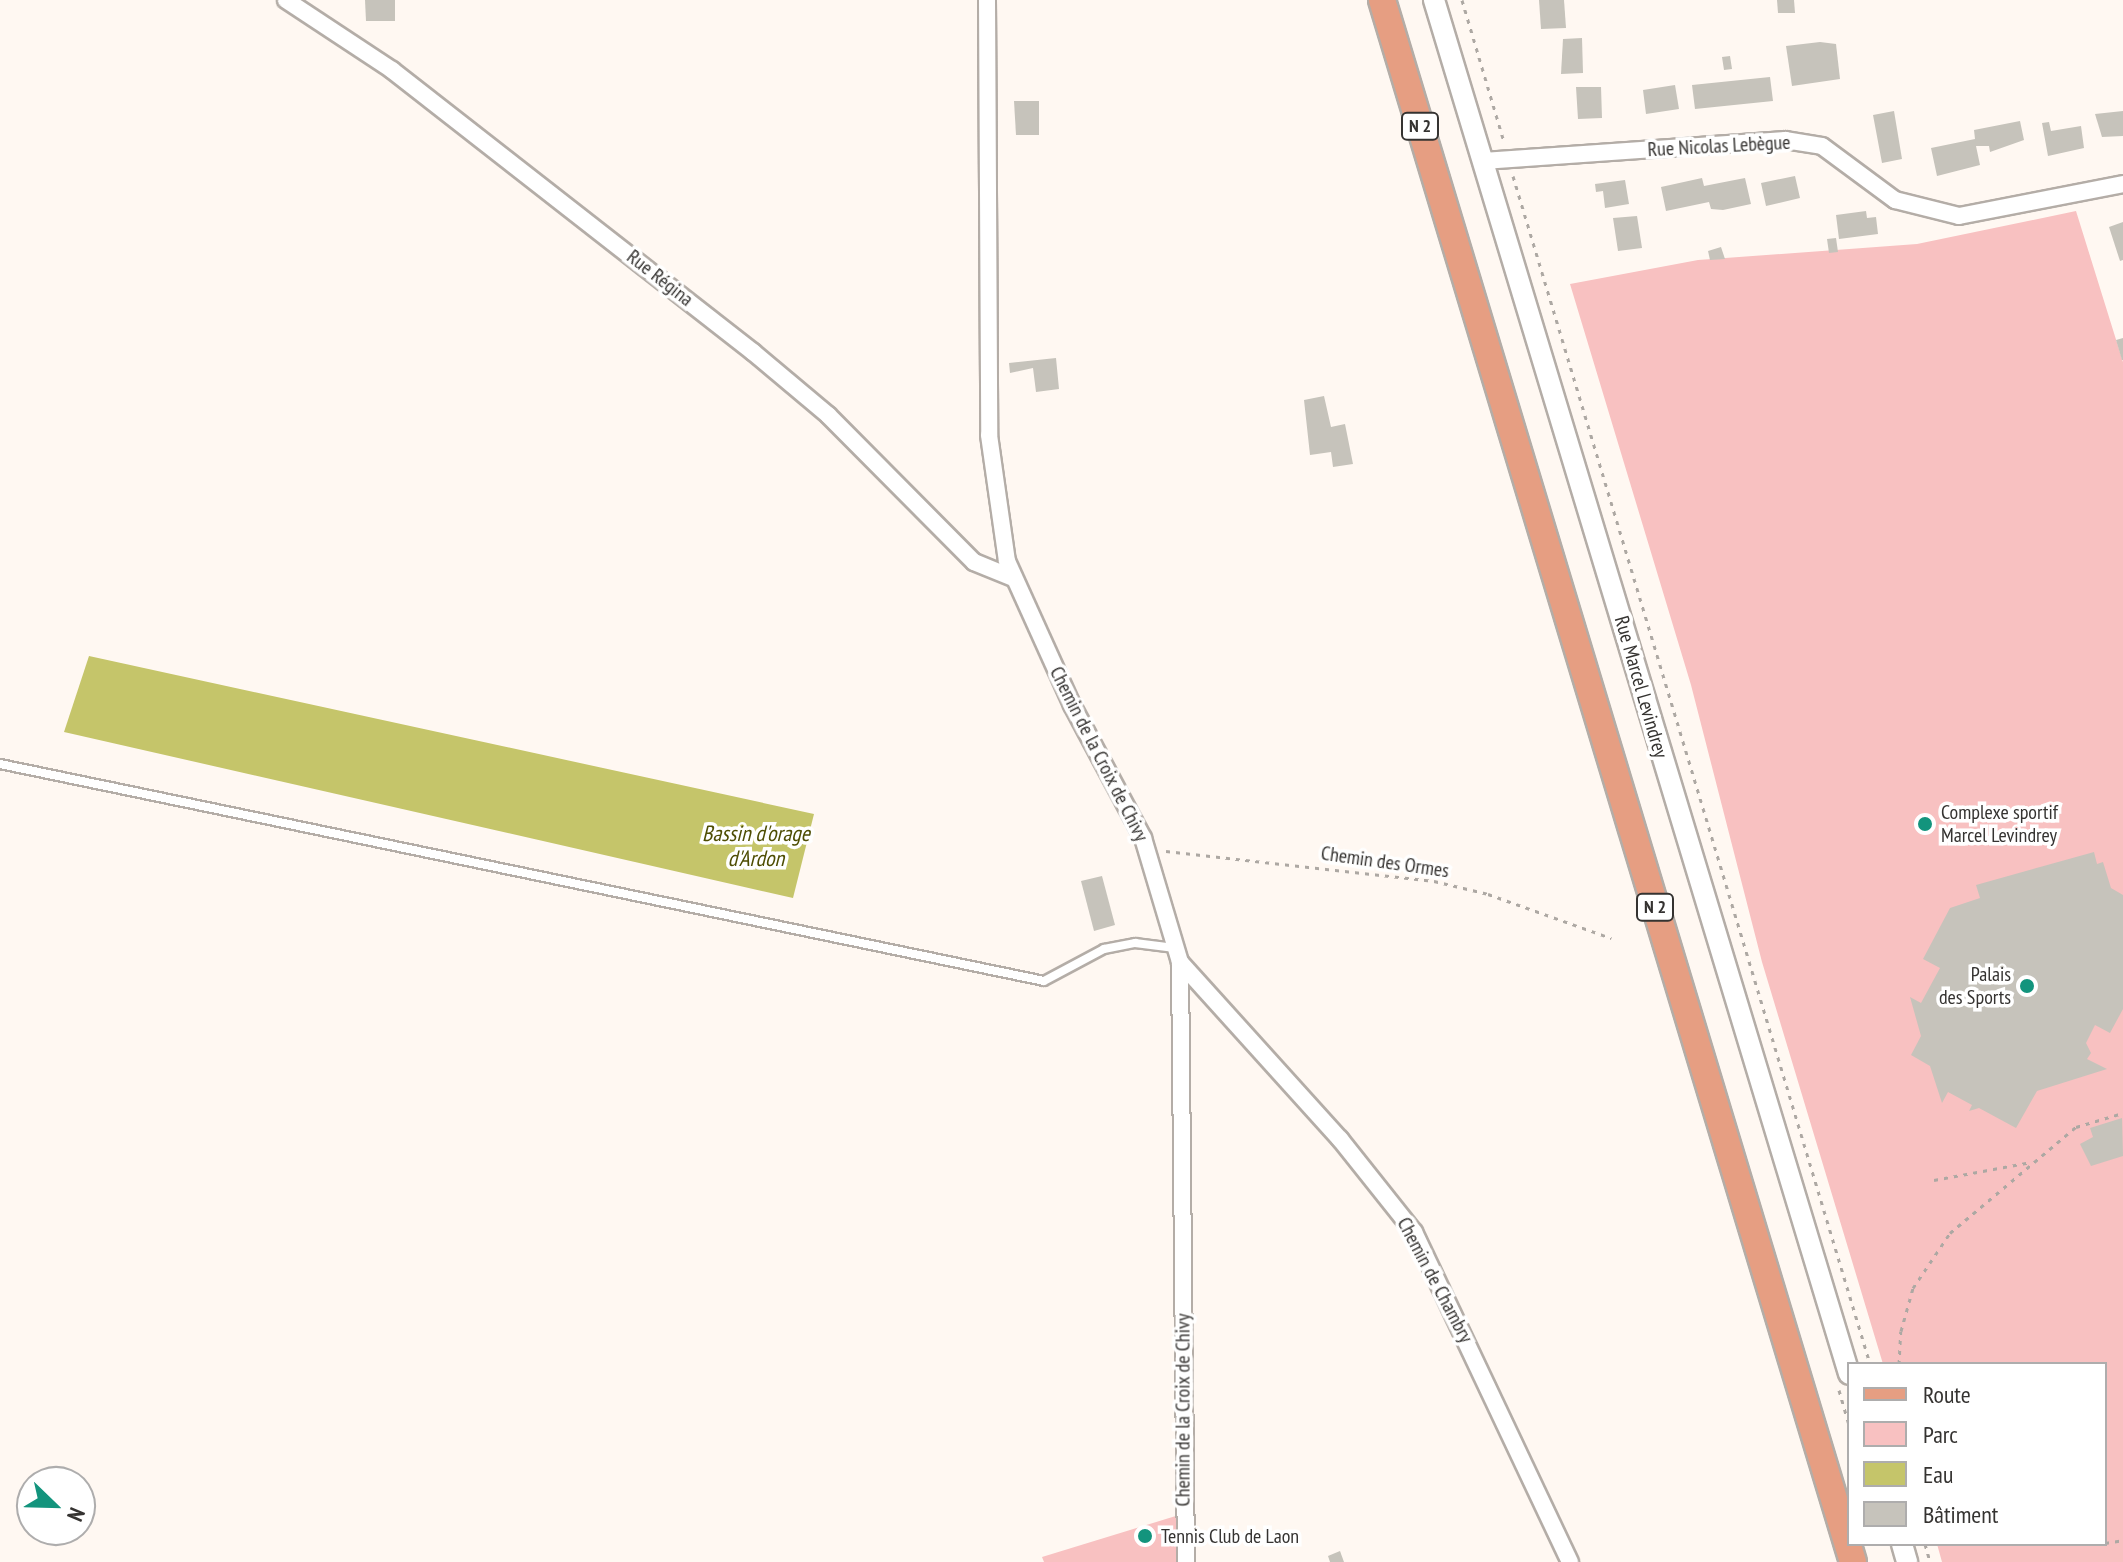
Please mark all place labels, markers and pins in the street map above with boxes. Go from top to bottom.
place label: Complexe sportif Marcel Levindrey [1941,800,2058,847]
marker: Complexe sportif Marcel Levindrey [1916,815,1934,833]
place label: Palais des Sports [1939,962,2011,1009]
marker: Palais des Sports [2018,977,2036,995]
place label: Tennis Club de Laon [1161,1524,1299,1548]
marker: Tennis Club de Laon [1136,1527,1154,1545]

